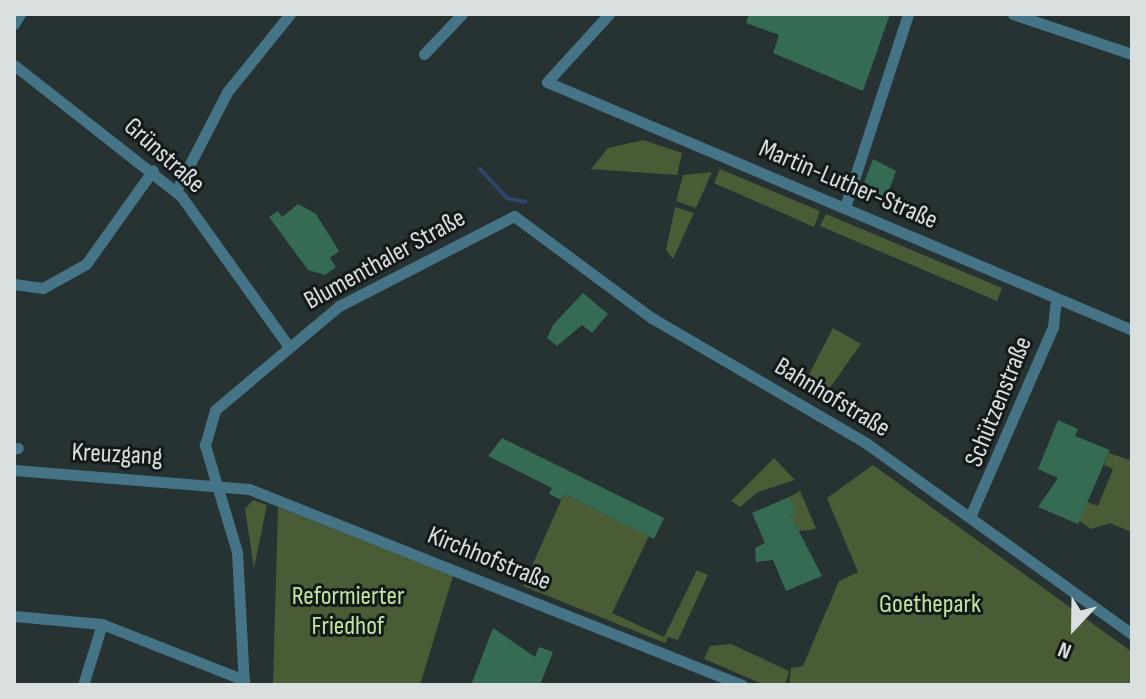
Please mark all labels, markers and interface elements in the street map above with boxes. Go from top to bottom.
street label: Grünstraße [117,112,211,200]
street label: Martin-Luther-Straße [754,133,942,237]
street label: Blumenthaler Straße [299,203,471,317]
street label: Schützenstraße [959,332,1039,472]
street label: Bahnhofstraße [769,351,895,445]
street label: Kreuzgang [71,437,163,473]
street label: Kirchhofstraße [423,520,555,598]
park label: Reformierter Friedhof [292,581,404,642]
north arrow [1034,587,1114,667]
park label: Goethepark [879,589,981,621]
text: N [1054,635,1075,664]

